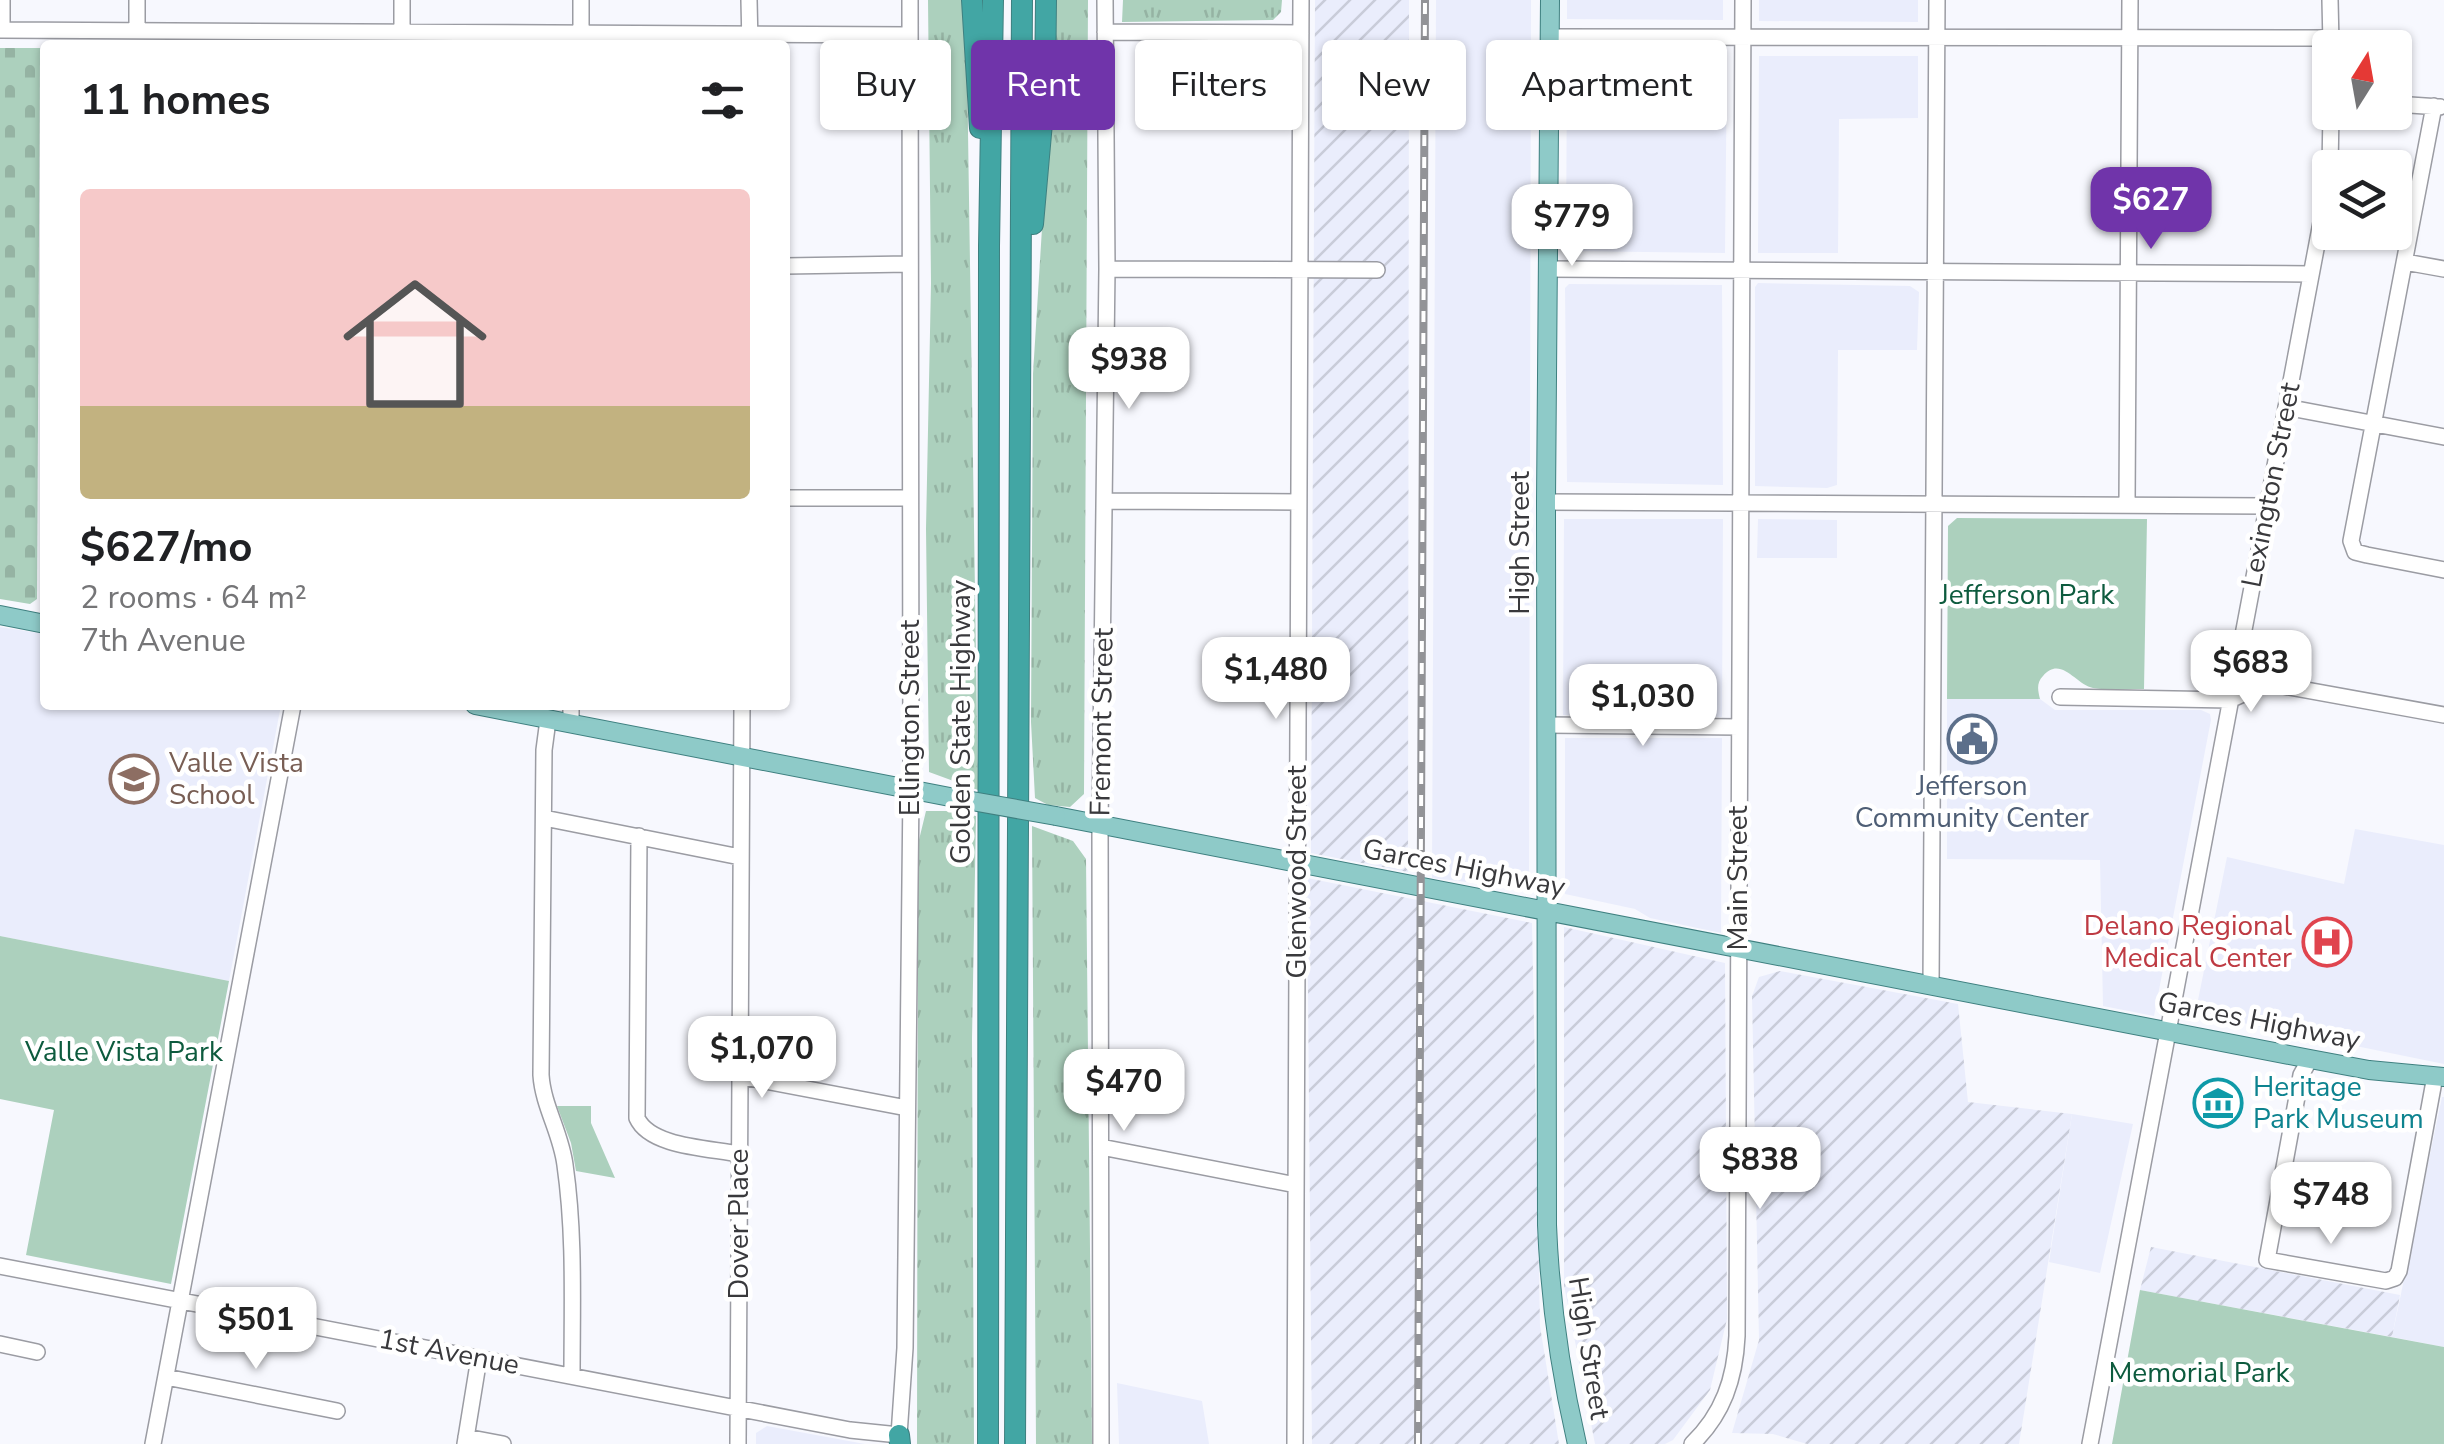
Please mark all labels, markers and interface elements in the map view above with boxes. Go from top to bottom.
north arrow [2312,30,2412,130]
map controls [2312,30,2412,250]
chip: Buy [820,40,951,130]
chip: Rent [971,40,1115,130]
chip: Filters [1135,40,1302,130]
chip: New [1322,40,1466,130]
chip: Apartment [1486,40,1727,130]
text: 11 homes [80,72,271,129]
icon: filters [695,73,750,128]
button: layers [2312,150,2412,250]
pin: $627 [2092,167,2210,252]
text: $627 [2113,178,2189,221]
pin: $779 [1513,184,1631,269]
text: $779 [1534,195,1610,238]
icon: home [325,254,505,434]
pin: $938 [1070,327,1188,412]
text: $938 [1091,338,1167,381]
street label: Lexington Street [2232,379,2310,591]
street label: High Street [1501,471,1539,615]
text: $627/mo [80,519,252,576]
text: 2 rooms · 64 m² [80,576,307,619]
park label: Jefferson Park [1939,576,2115,614]
street label: Golden State Highway [942,579,980,864]
text: 7th Avenue [80,619,246,662]
street label: Ellington Street [891,620,929,816]
street label: Fremont Street [1081,627,1123,817]
pin: $683 [2192,630,2310,715]
pin: $1,480 [1195,637,1357,722]
text: $683 [2213,641,2289,684]
text: $1,480 [1224,648,1328,691]
pin: $1,030 [1562,664,1724,749]
text: $1,030 [1591,675,1695,718]
public building icon: Jefferson Community Center [1946,713,1998,765]
place label: Valle Vista School [168,744,304,814]
school or university icon: Valle Vista School [108,753,160,805]
street label: Glenwood Street [1278,765,1316,979]
place label: Jefferson Community Center [1855,767,2089,837]
street label: Main Street [1719,805,1757,950]
street label: Garces Highway [1359,830,1569,906]
place label: Delano Regional Medical Center [2084,907,2293,977]
hospital icon: Delano Regional Medical Center [2301,916,2353,968]
street label: Garces Highway [2154,983,2364,1059]
pin: $1,070 [681,1016,843,1101]
text: $1,070 [710,1027,814,1070]
park label: Valle Vista Park [24,1033,224,1071]
pin: $470 [1065,1049,1183,1134]
text: $470 [1086,1060,1162,1103]
place label: Heritage Park Museum [2253,1068,2424,1138]
museum icon: Heritage Park Museum [2192,1077,2244,1129]
pin: $838 [1701,1127,1819,1212]
text: $838 [1722,1138,1798,1181]
street label: Dover Place [720,1149,758,1299]
pin: $748 [2272,1162,2390,1247]
text: $748 [2293,1173,2369,1216]
street label: High Street [1559,1274,1619,1422]
pin: $501 [197,1287,315,1372]
text: $501 [218,1298,294,1341]
street label: 1st Avenue [375,1320,523,1384]
park label: Memorial Park [2108,1354,2291,1392]

